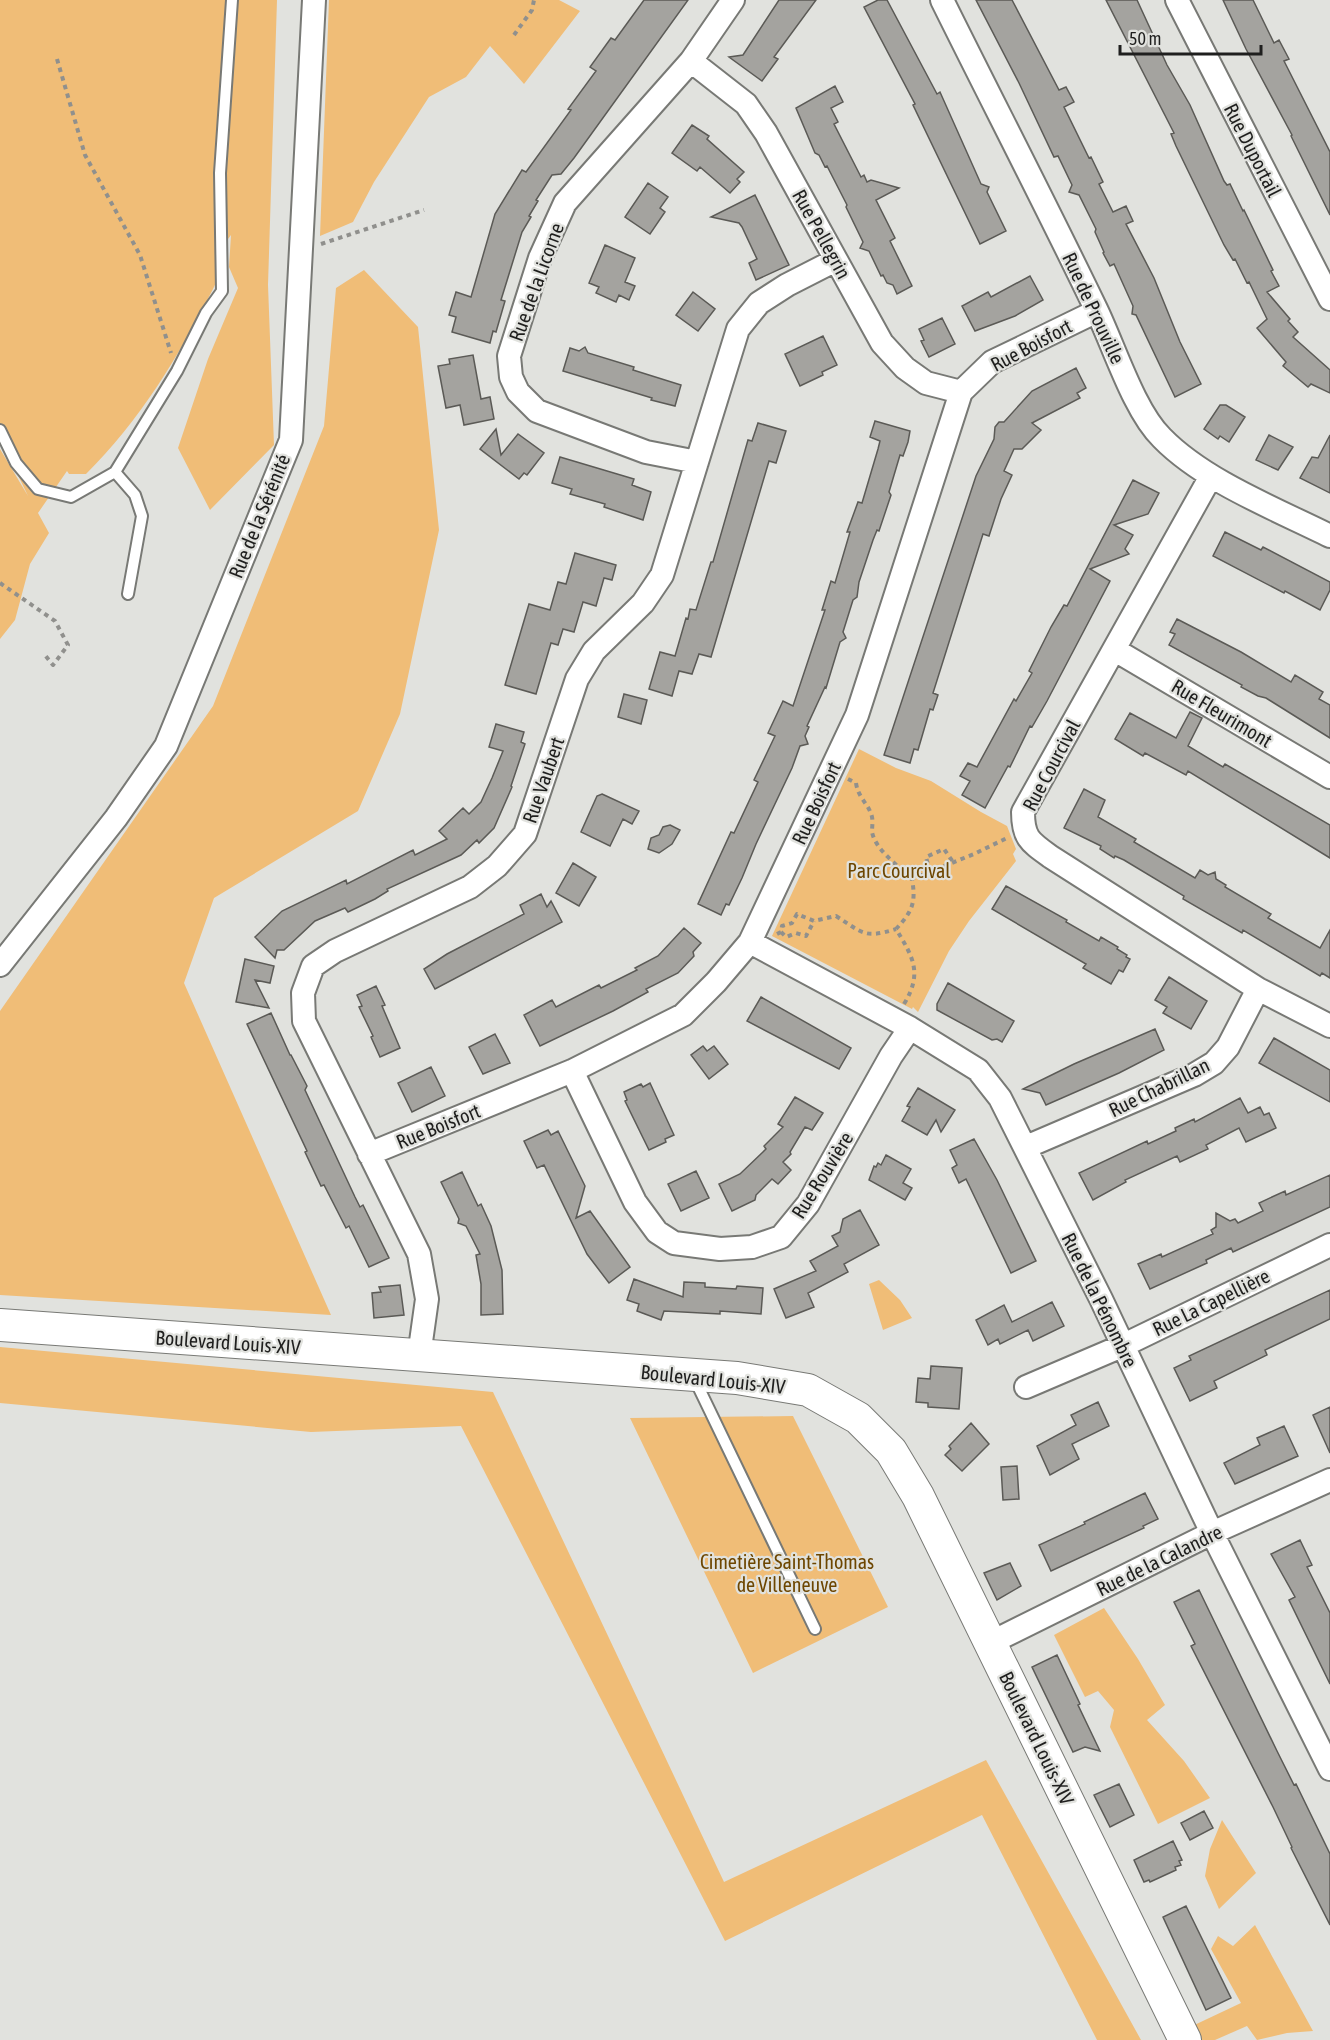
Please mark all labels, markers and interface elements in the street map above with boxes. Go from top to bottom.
scale bar [1120,18,1261,56]
text: 50 m [1129,28,1161,49]
street label: Rue Duportail [1220,99,1287,201]
street label: Rue Pellegrin [788,185,856,283]
street label: Rue de la Licorne [504,220,568,344]
street label: Rue de Prouville [1058,249,1130,367]
street label: Rue Boisfort [987,314,1076,376]
street label: Rue de la Sérénité [224,451,294,581]
street label: Rue Fleurimont [1168,674,1277,752]
street label: Rue Courcival [1017,715,1085,815]
street label: Rue Vaubert [518,734,569,826]
street label: Rue Boisfort [787,758,845,848]
park label: Parc Courcival [847,859,951,882]
street label: Rue Chabrillan [1105,1053,1213,1121]
street label: Rue Boisfort [393,1099,484,1153]
street label: Rue Rouvière [786,1128,858,1222]
street label: Rue de la Pénombre [1057,1229,1143,1371]
street label: Rue La Capellière [1149,1264,1273,1340]
street label: Boulevard Louis-XIV [155,1325,301,1359]
street label: Boulevard Louis-XIV [640,1360,787,1398]
street label: Rue de la Calandre [1092,1520,1226,1600]
park label: Cimetière Saint-Thomas de Villeneuve [700,1550,874,1596]
street label: Boulevard Louis-XIV [995,1668,1079,1809]

